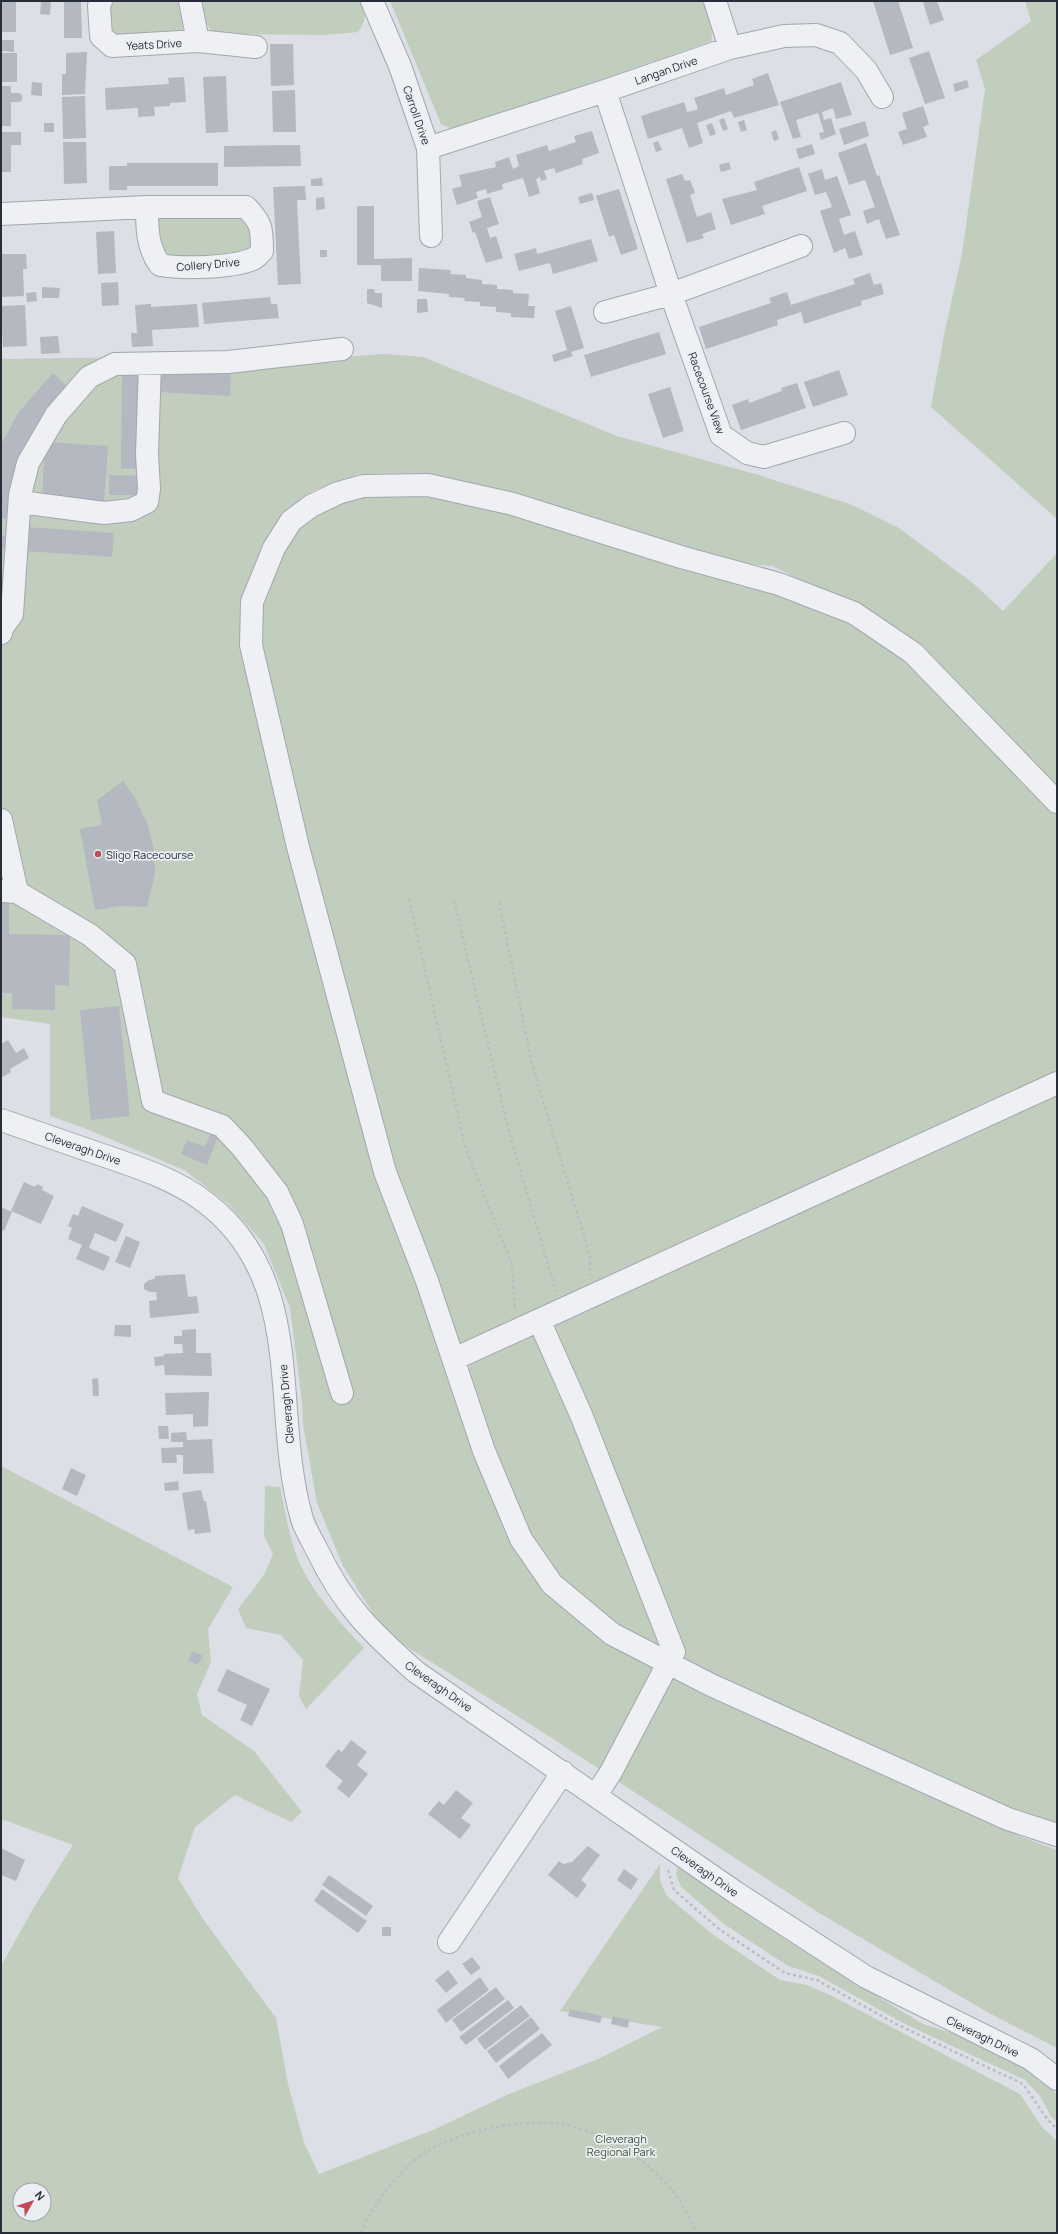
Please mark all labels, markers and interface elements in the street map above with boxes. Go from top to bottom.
street label: Yeats Drive [126,35,183,53]
street label: Langan Drive [633,52,700,88]
street label: Carroll Drive [400,84,434,147]
street label: Collery Drive [176,254,241,274]
street label: Racecourse View [685,350,729,437]
place label: Sligo Racecourse [106,847,194,862]
marker: Sligo Racecourse [93,849,103,859]
street label: Cleveragh Drive [43,1128,123,1168]
street label: Cleveragh Drive [275,1363,297,1444]
street label: Cleveragh Drive [402,1657,476,1715]
street label: Cleveragh Drive [668,1842,742,1900]
street label: Cleveragh Drive [944,2012,1022,2060]
park label: Cleveragh Regional Park [587,2131,656,2159]
north arrow [12,2182,52,2222]
text: N [32,2188,49,2203]

